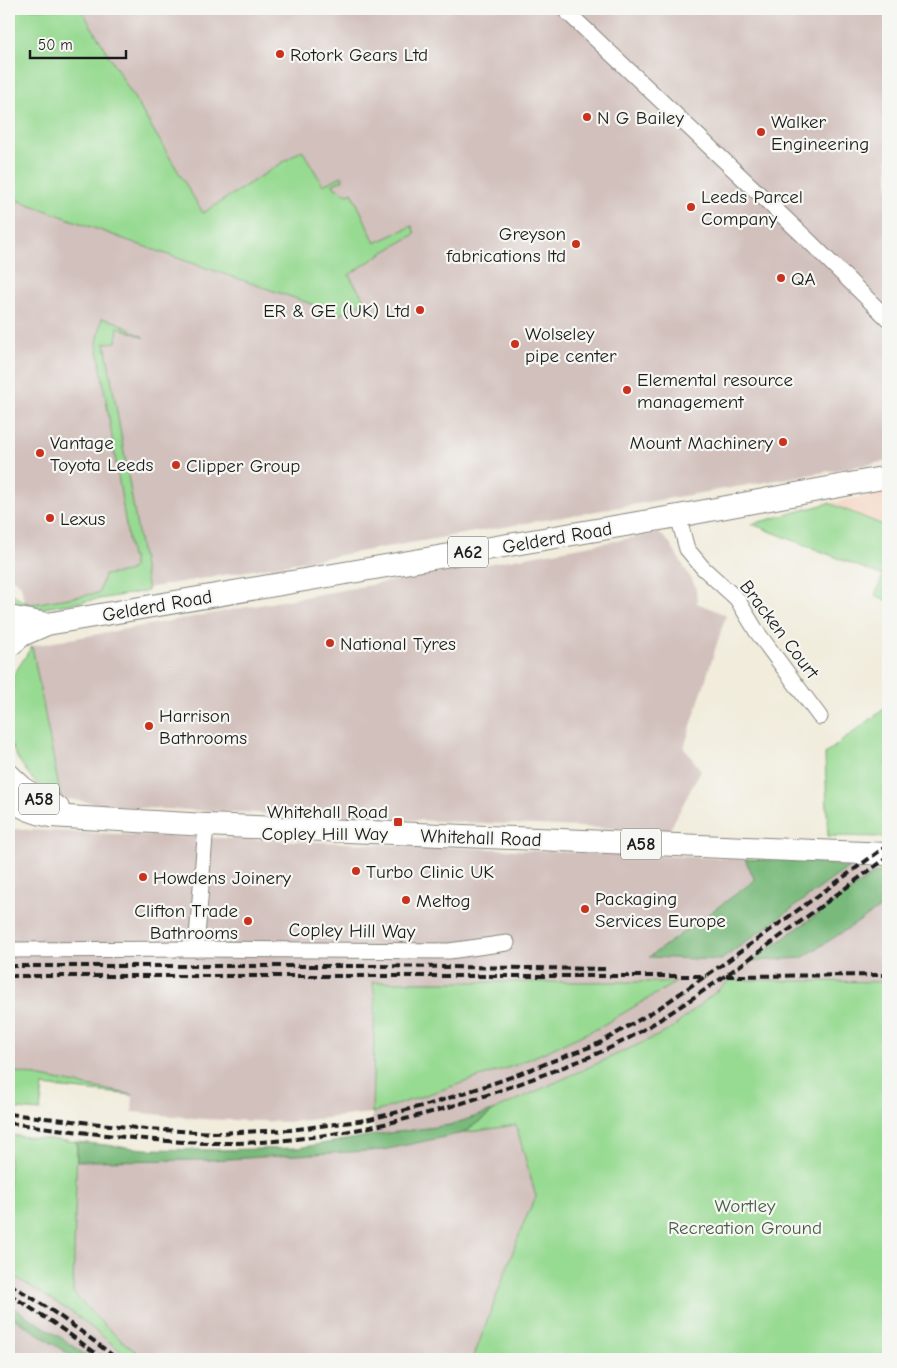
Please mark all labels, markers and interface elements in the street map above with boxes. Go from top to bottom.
scale bar [30,28,126,60]
text: 50 m [38,36,73,54]
place label: Rotork Gears Ltd [290,44,428,66]
marker: Rotork Gears Ltd [274,48,286,60]
place label: N G Bailey [597,107,684,129]
marker: N G Bailey [581,111,593,123]
place label: Walker Engineering [771,111,869,155]
marker: Walker Engineering [755,126,767,138]
place label: Leeds Parcel Company [701,186,803,230]
marker: Leeds Parcel Company [685,201,697,213]
place label: Greyson fabrications ltd [446,223,566,267]
marker: Greyson fabrications ltd [570,238,582,250]
place label: QA [791,268,815,290]
marker: QA [775,272,787,284]
place label: ER & GE (UK) Ltd [263,300,410,322]
marker: ER & GE (UK) Ltd [414,304,426,316]
place label: Wolseley pipe center [525,323,617,367]
marker: Wolseley pipe center [509,338,521,350]
place label: Elemental resource management [637,369,793,413]
marker: Elemental resource management [621,384,633,396]
place label: Vantage Toyota Leeds [50,432,154,476]
place label: Mount Machinery [630,432,773,454]
marker: Mount Machinery [777,436,789,448]
marker: Vantage Toyota Leeds [34,447,46,459]
place label: Clipper Group [186,455,300,477]
marker: Clipper Group [170,459,182,471]
place label: Lexus [60,508,105,530]
marker: Lexus [44,512,56,524]
street label: Gelderd Road [500,517,614,558]
road number: A62 [448,536,488,568]
street label: Bracken Court [735,576,824,684]
street label: Gelderd Road [100,585,214,626]
place label: National Tyres [340,633,456,655]
marker: National Tyres [324,637,336,649]
place label: Harrison Bathrooms [159,705,247,749]
marker: Harrison Bathrooms [143,720,155,732]
road number: A58 [19,784,59,814]
place label: Whitehall Road Copley Hill Way [261,801,388,845]
marker: Whitehall Road Copley Hill Way [392,816,404,828]
street label: Whitehall Road [420,825,542,851]
road number: A58 [621,829,661,860]
place label: Turbo Clinic UK [366,861,494,883]
marker: Turbo Clinic UK [350,865,362,877]
place label: Howdens Joinery [153,867,292,889]
marker: Howdens Joinery [137,871,149,883]
place label: Packaging Services Europe [595,888,726,932]
place label: Meltog [416,890,471,912]
marker: Meltog [400,894,412,906]
place label: Clifton Trade Bathrooms [134,900,238,944]
marker: Packaging Services Europe [579,903,591,915]
marker: Clifton Trade Bathrooms [242,915,254,927]
street label: Copley Hill Way [289,919,416,943]
park label: Wortley Recreation Ground [668,1195,822,1239]

